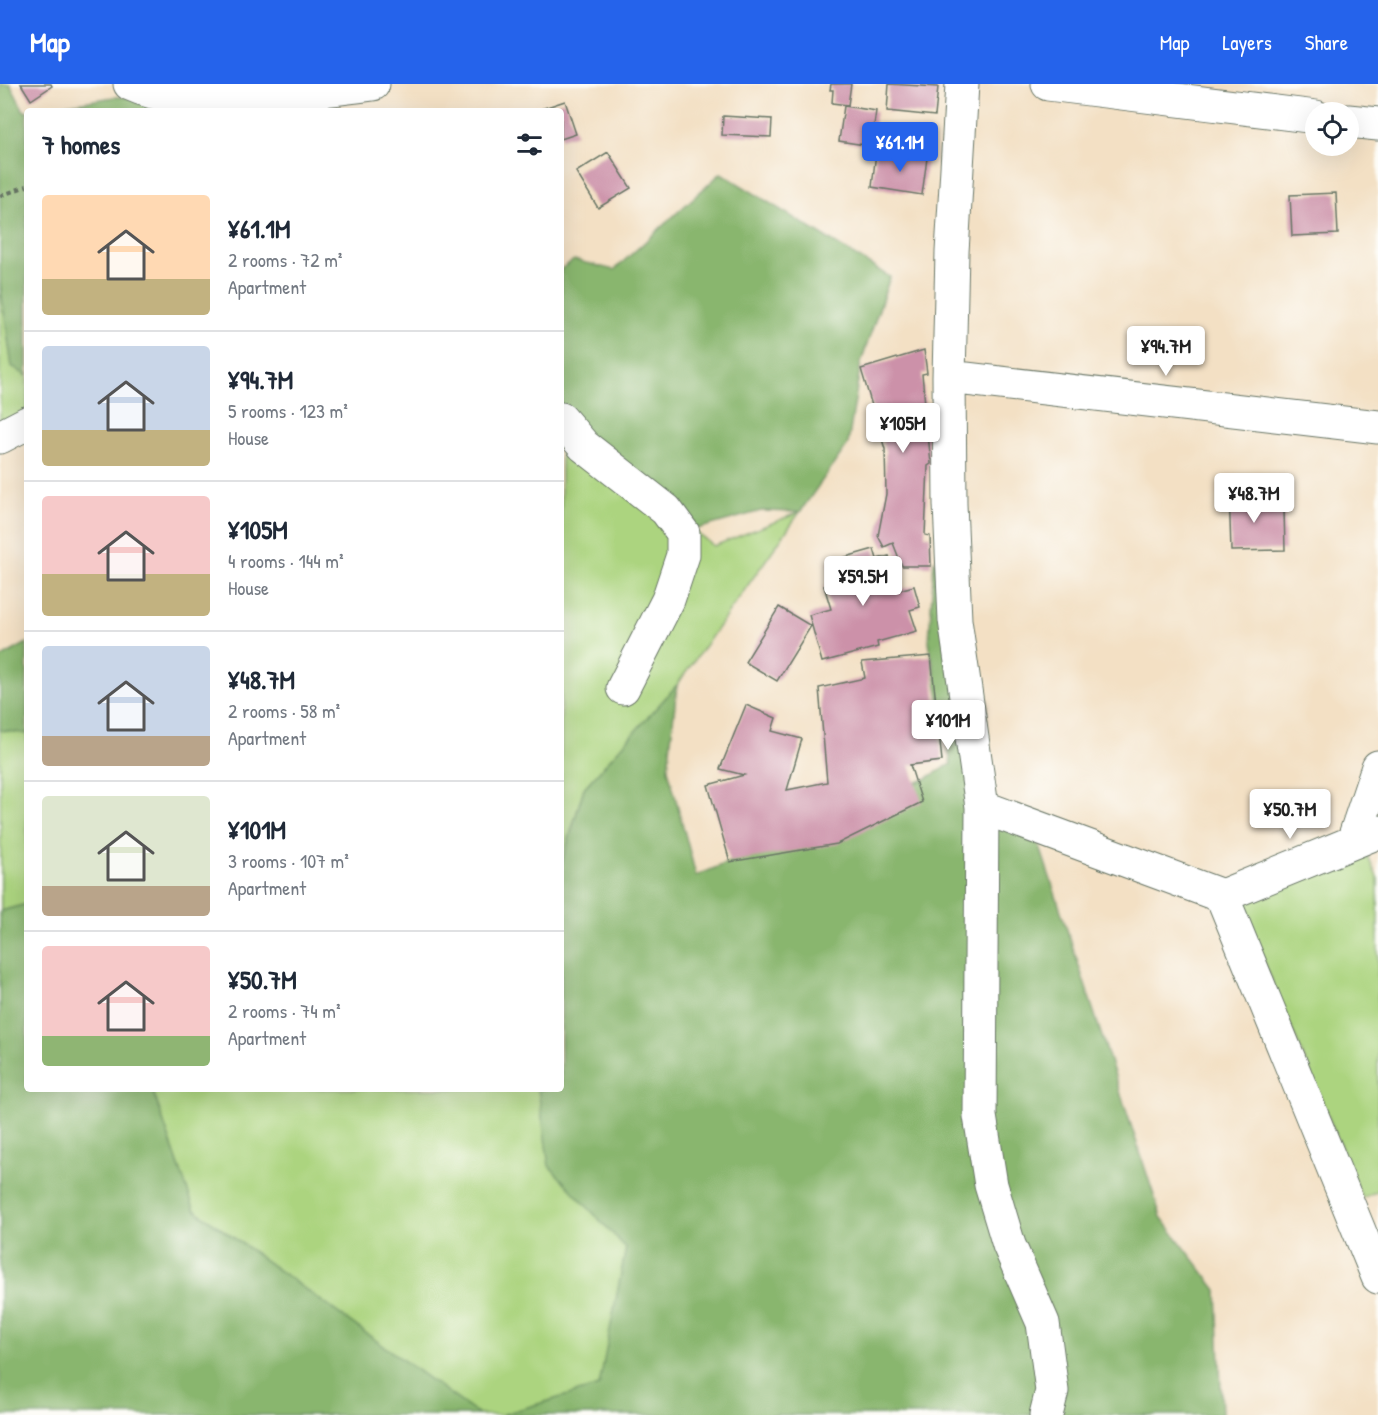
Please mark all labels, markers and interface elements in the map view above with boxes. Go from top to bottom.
text: Map [30,23,70,61]
text: Map [1160,28,1189,57]
text: Layers [1222,28,1272,57]
text: Share [1305,28,1348,57]
map controls [1305,102,1359,156]
button: locate [1305,102,1359,156]
pin: ¥61.1M [851,122,949,173]
text: 7 homes [42,127,120,162]
icon: filters [513,128,546,161]
text: ¥61.1M [876,128,924,155]
text: ¥61.1M [228,211,290,246]
icon: home [90,219,162,291]
text: 2 rooms · 72 m² [228,246,342,273]
text: Apartment [228,273,306,300]
pin: ¥94.7M [1117,326,1215,377]
text: ¥94.7M [1141,332,1191,359]
text: ¥94.7M [228,362,293,397]
icon: home [90,370,162,442]
text: 5 rooms · 123 m² [228,397,348,424]
pin: ¥105M [861,403,945,454]
text: ¥105M [880,409,926,436]
text: House [228,424,269,451]
pin: ¥48.7M [1205,473,1303,524]
text: ¥48.7M [1228,479,1280,506]
text: ¥105M [228,512,288,547]
icon: home [90,520,162,592]
text: 4 rooms · 144 m² [228,547,343,574]
pin: ¥59.5M [814,556,912,607]
text: ¥59.5M [838,562,888,589]
text: House [228,574,269,601]
text: ¥48.7M [228,662,295,697]
icon: home [90,670,162,742]
text: 2 rooms · 58 m² [228,697,340,724]
pin: ¥101M [906,700,990,751]
text: ¥101M [926,706,970,733]
text: Apartment [228,724,306,751]
pin: ¥50.7M [1241,789,1339,840]
text: ¥50.7M [1264,795,1316,822]
text: ¥101M [228,812,286,847]
icon: home [90,820,162,892]
text: 3 rooms · 107 m² [228,847,349,874]
text: Apartment [228,874,306,901]
text: ¥50.7M [228,962,297,997]
icon: home [90,970,162,1042]
text: 2 rooms · 74 m² [228,997,340,1024]
text: Apartment [228,1024,306,1051]

